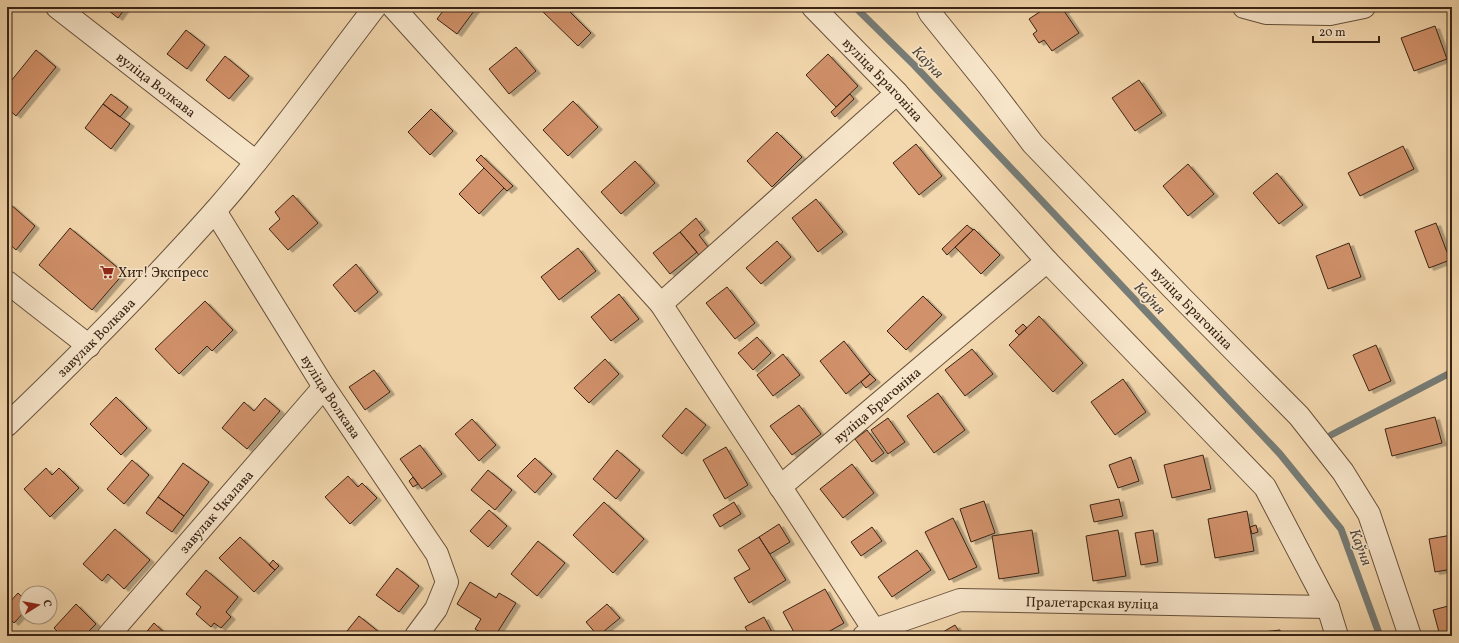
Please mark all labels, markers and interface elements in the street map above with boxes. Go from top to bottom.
scale bar [1313,18,1379,44]
text: 20 m [1319,25,1346,41]
street label: вуліца Брагоніна [837,35,927,127]
water label: Каўня [906,42,948,84]
street label: вуліца Волкава [112,48,199,123]
street label: вуліца Брагоніна [1146,263,1236,355]
supermarket icon: Хит! Экспресс [99,264,115,280]
place label: Хит! Экспресс [118,264,209,283]
water label: Каўня [1128,278,1170,320]
street label: завулак Волкава [54,295,140,382]
street label: вуліца Волкава [296,352,364,443]
street label: вуліца Брагоніна [830,363,926,449]
street label: завулак Чкалава [176,467,259,558]
water label: Каўня [1343,526,1376,569]
north arrow [18,585,58,625]
street label: Пралетарская вуліца [1025,593,1159,615]
text: С [38,598,54,608]

